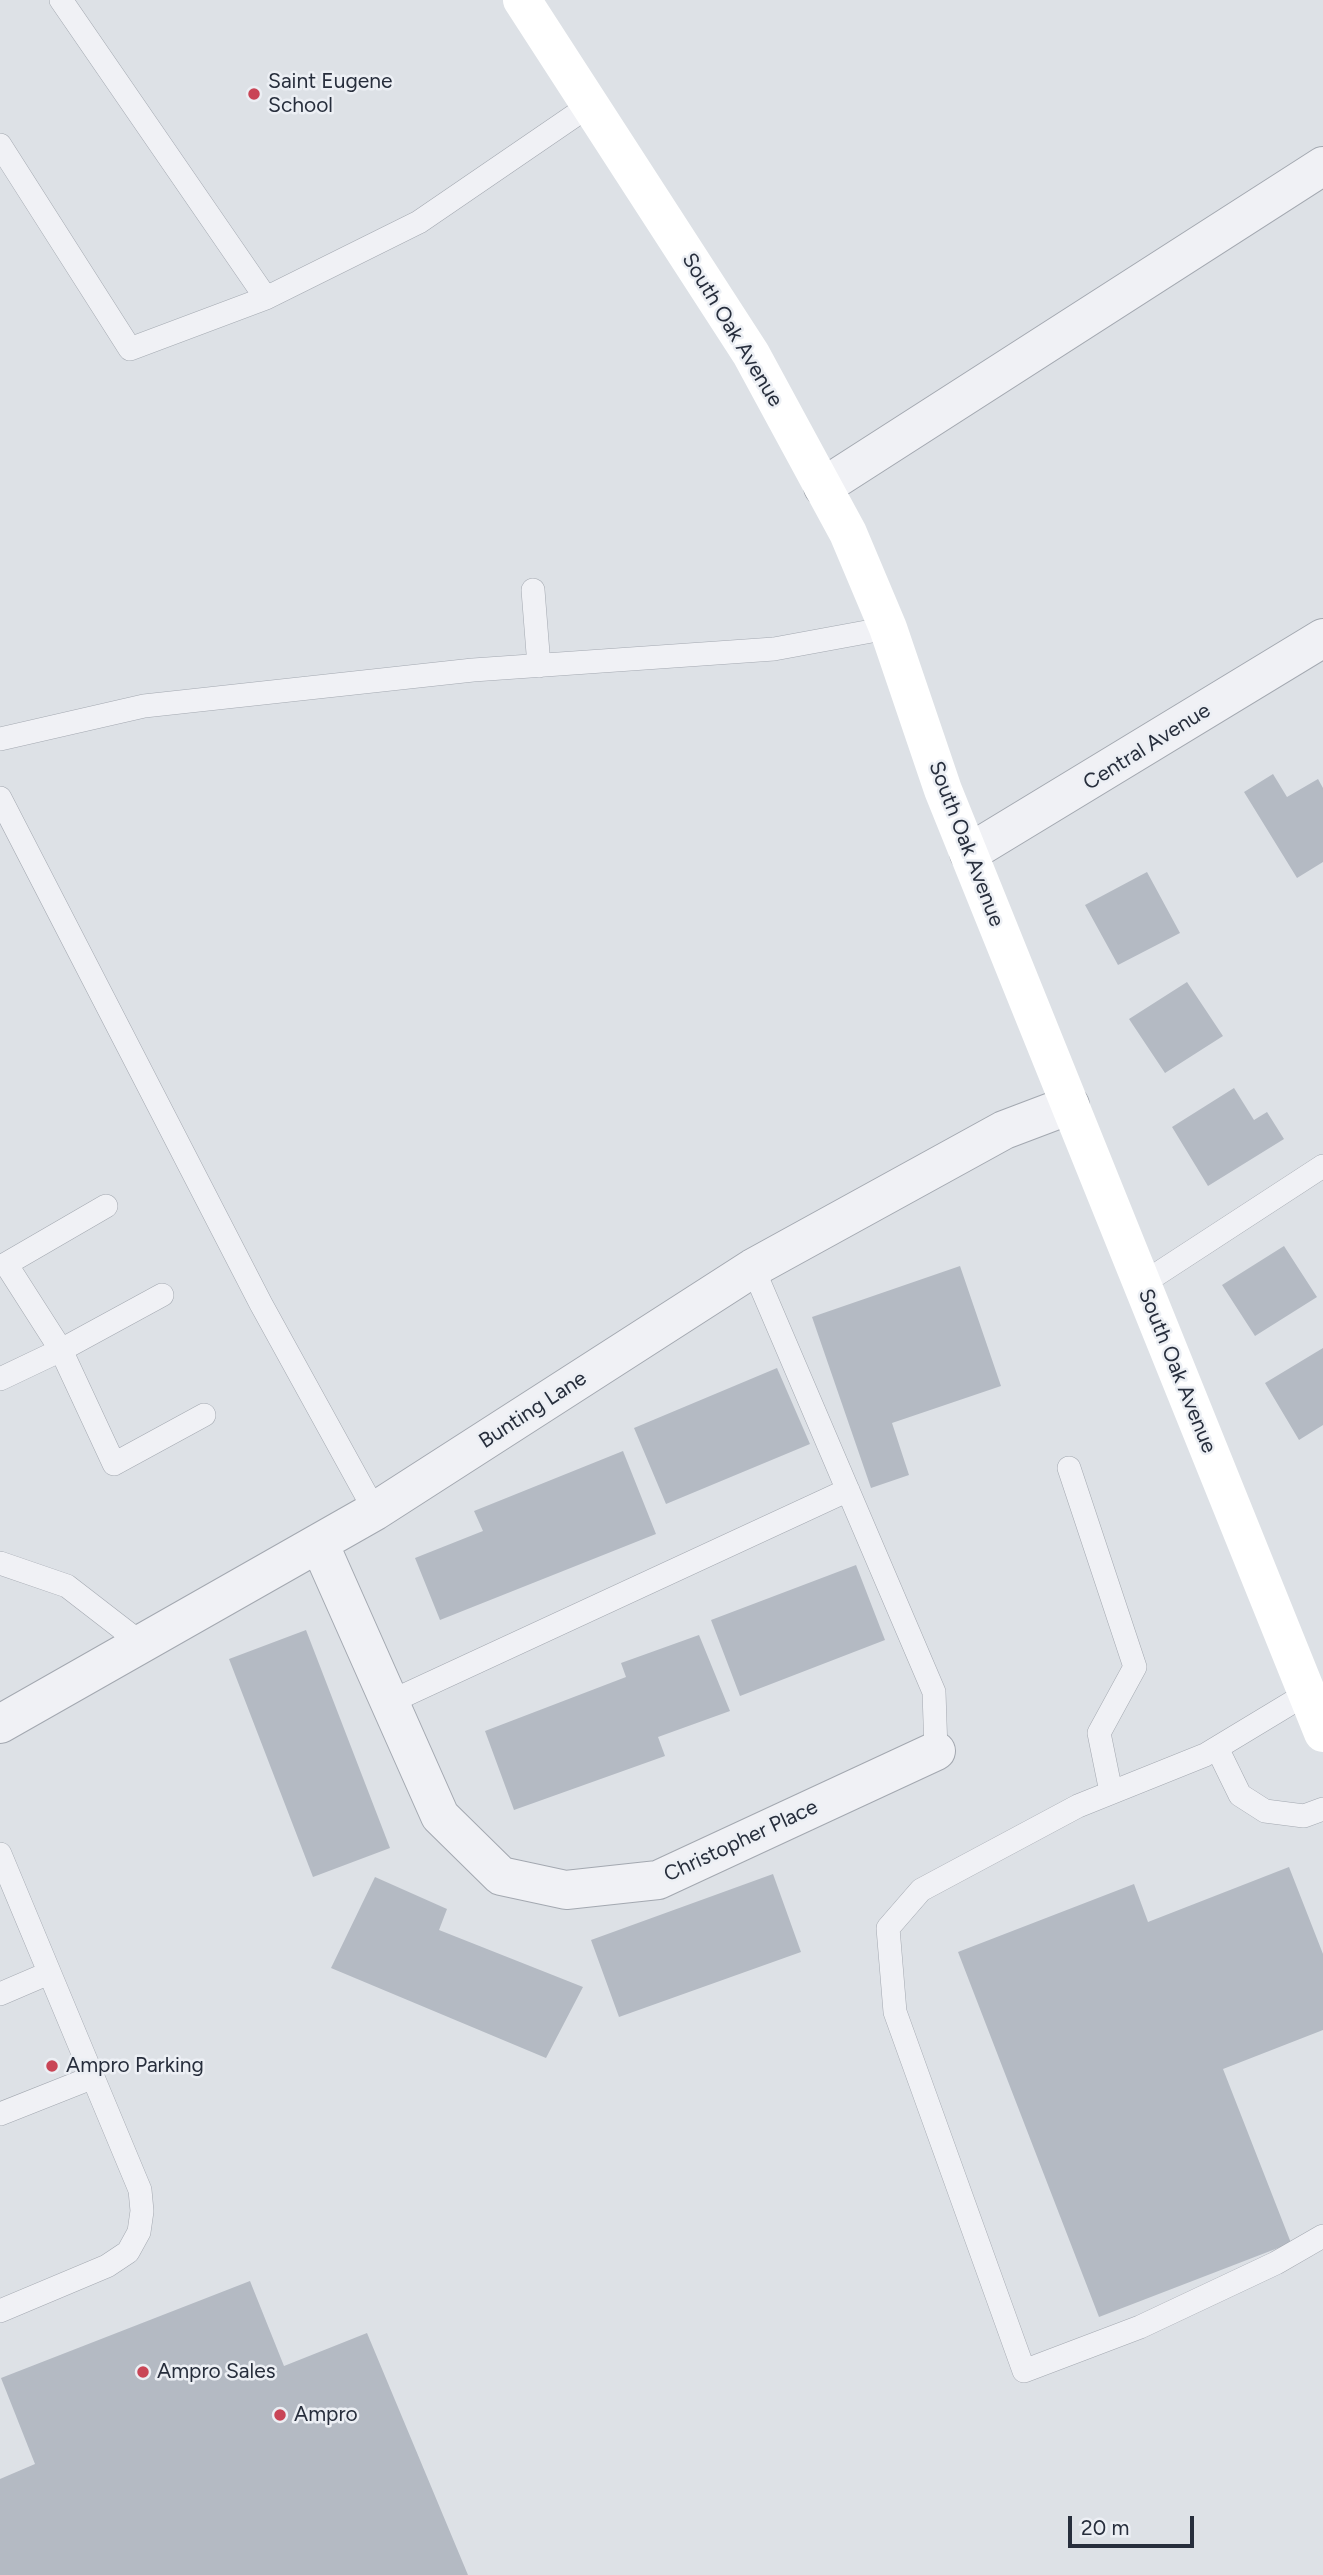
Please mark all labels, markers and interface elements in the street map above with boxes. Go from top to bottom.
place label: Saint Eugene School [268,69,392,119]
marker: Saint Eugene School [246,86,262,102]
street label: South Oak Avenue [676,248,788,412]
street label: Central Avenue [1079,698,1215,796]
street label: South Oak Avenue [923,758,1009,930]
street label: South Oak Avenue [1133,1285,1221,1457]
street label: Bunting Lane [475,1366,591,1454]
street label: Christopher Place [660,1794,822,1888]
place label: Ampro Parking [66,2053,204,2079]
marker: Ampro Parking [44,2058,60,2074]
place label: Ampro Sales [157,2359,275,2385]
marker: Ampro Sales [135,2364,151,2380]
place label: Ampro [294,2402,358,2428]
marker: Ampro [272,2407,288,2423]
scale bar [1071,2502,1197,2546]
text: 20 m [1081,2515,1129,2540]

